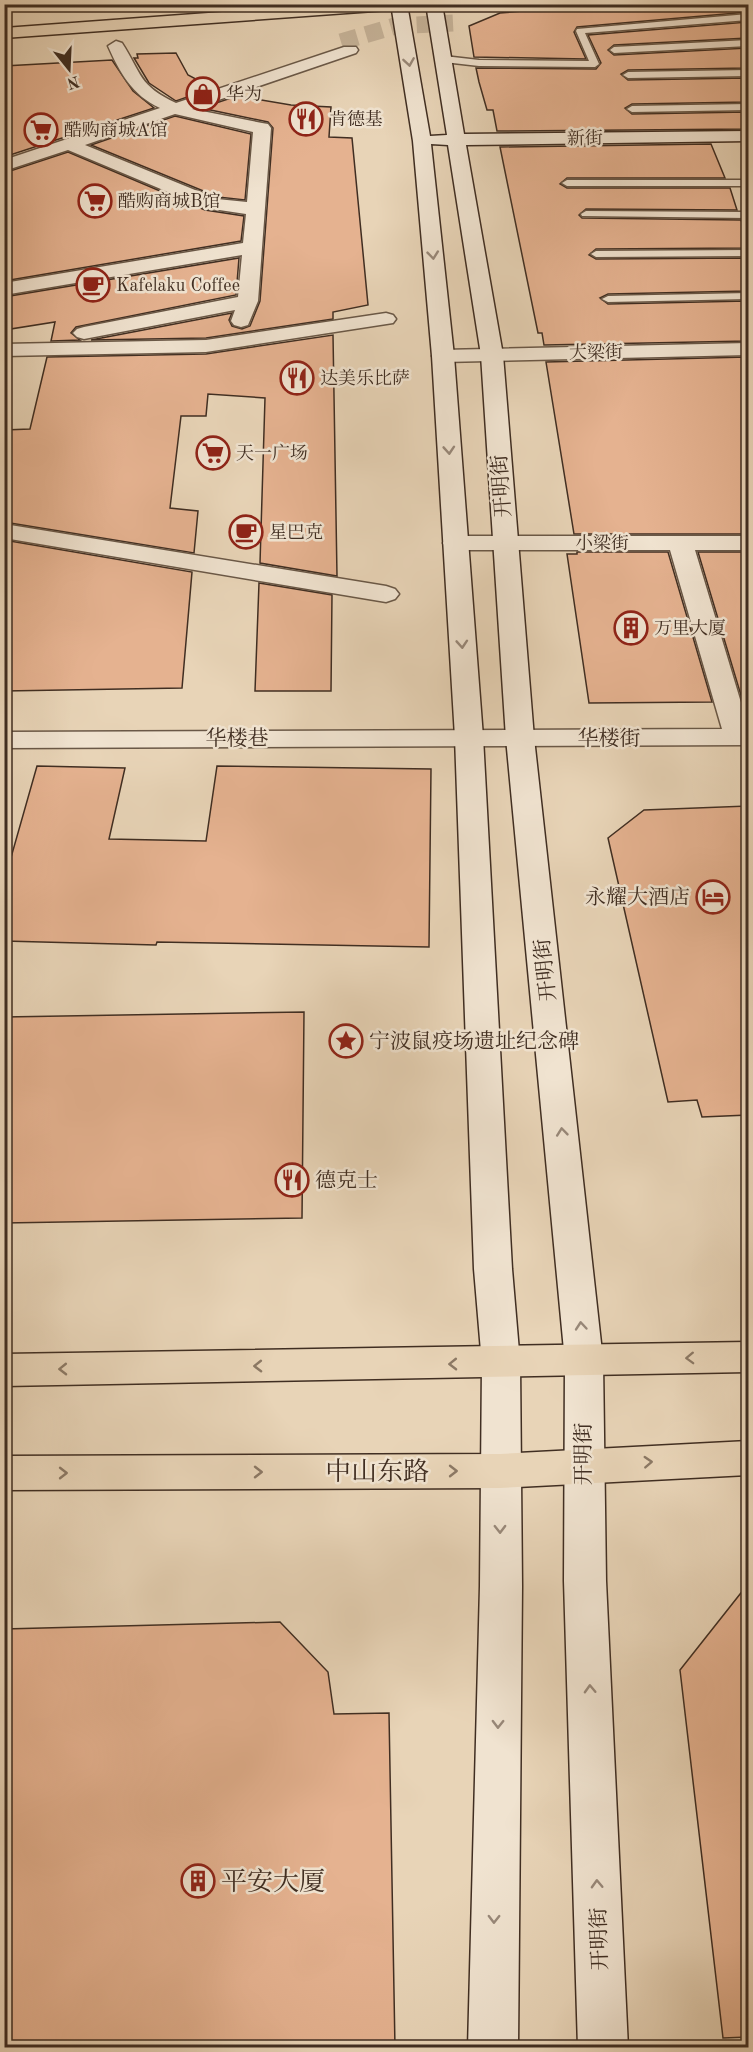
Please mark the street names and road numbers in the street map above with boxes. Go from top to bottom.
street label: 新街 [567,128,603,148]
street label: 大梁街 [569,342,623,362]
street label: 开明街 [488,454,515,518]
street label: 小梁街 [575,534,629,553]
street label: 华楼巷 [206,727,269,750]
street label: 华楼街 [578,727,641,750]
street label: 开明街 [531,937,560,1002]
street label: 开明街 [572,1423,595,1486]
street label: 中山东路 [325,1458,429,1486]
street label: 开明街 [587,1907,612,1971]

